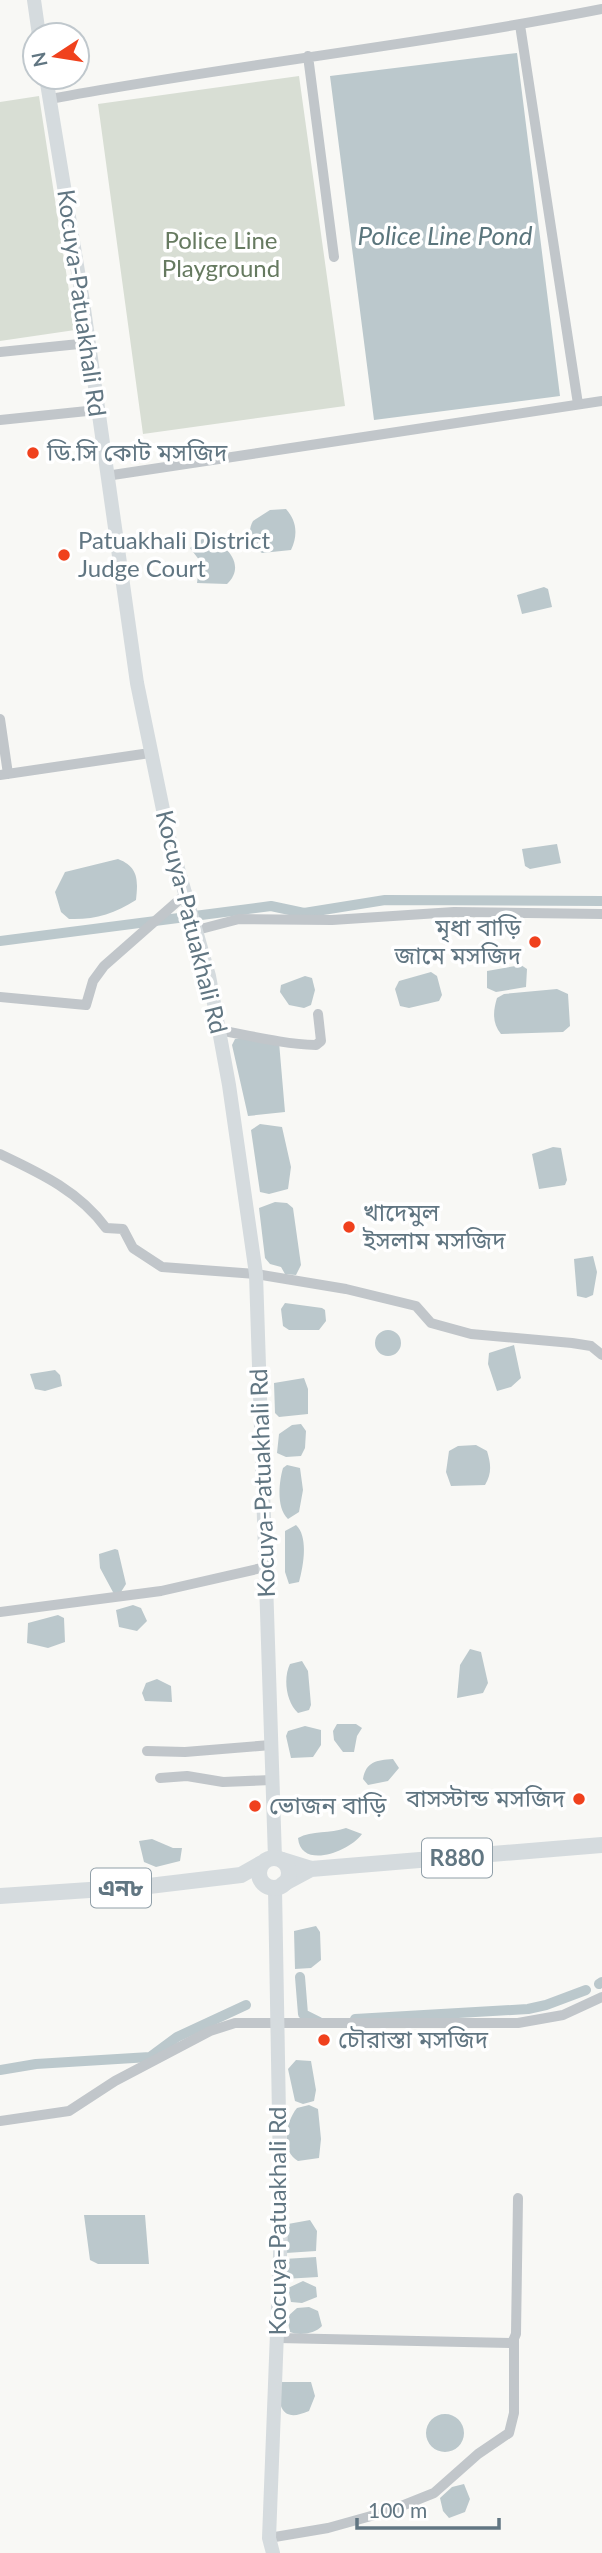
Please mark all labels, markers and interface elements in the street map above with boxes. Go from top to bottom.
north arrow [21,21,91,91]
text: N [26,50,52,69]
street label: Kocuya-Patuakhali Rd [52,187,113,418]
water label: Police Line Pond [358,219,533,251]
park label: Police Line Playground [162,225,280,282]
place label: ডি.সি কোট মসজিদ [46,437,228,466]
marker: ডি.সি কোট মসজিদ [25,445,41,461]
place label: Patuakhali District Judge Court [78,525,271,582]
marker: Patuakhali District Judge Court [56,547,72,563]
street label: Kocuya-Patuakhali Rd [151,807,234,1036]
place label: মৃধা বাড়ি জামে মসজিদ [393,912,522,969]
marker: মৃধা বাড়ি জামে মসজিদ [527,934,543,950]
place label: খাদেমুল ইসলাম মসজিদ [362,1197,506,1254]
marker: খাদেমুল ইসলাম মসজিদ [341,1219,357,1235]
street label: Kocuya-Patuakhali Rd [243,1368,280,1598]
place label: বাসস্টান্ড মসজিদ [405,1783,566,1812]
place label: ভোজন বাড়ি [269,1790,387,1819]
marker: বাসস্টান্ড মসজিদ [571,1791,587,1807]
marker: ভোজন বাড়ি [247,1798,263,1814]
road number: R880 [422,1839,492,1878]
road number: এন৮ [91,1868,151,1908]
place label: চৌরাস্তা মসজিদ [338,2024,489,2053]
marker: চৌরাস্তা মসজিদ [316,2032,332,2048]
street label: Kocuya-Patuakhali Rd [262,2106,291,2336]
scale bar [357,2486,499,2530]
text: 100 m [368,2497,427,2522]

